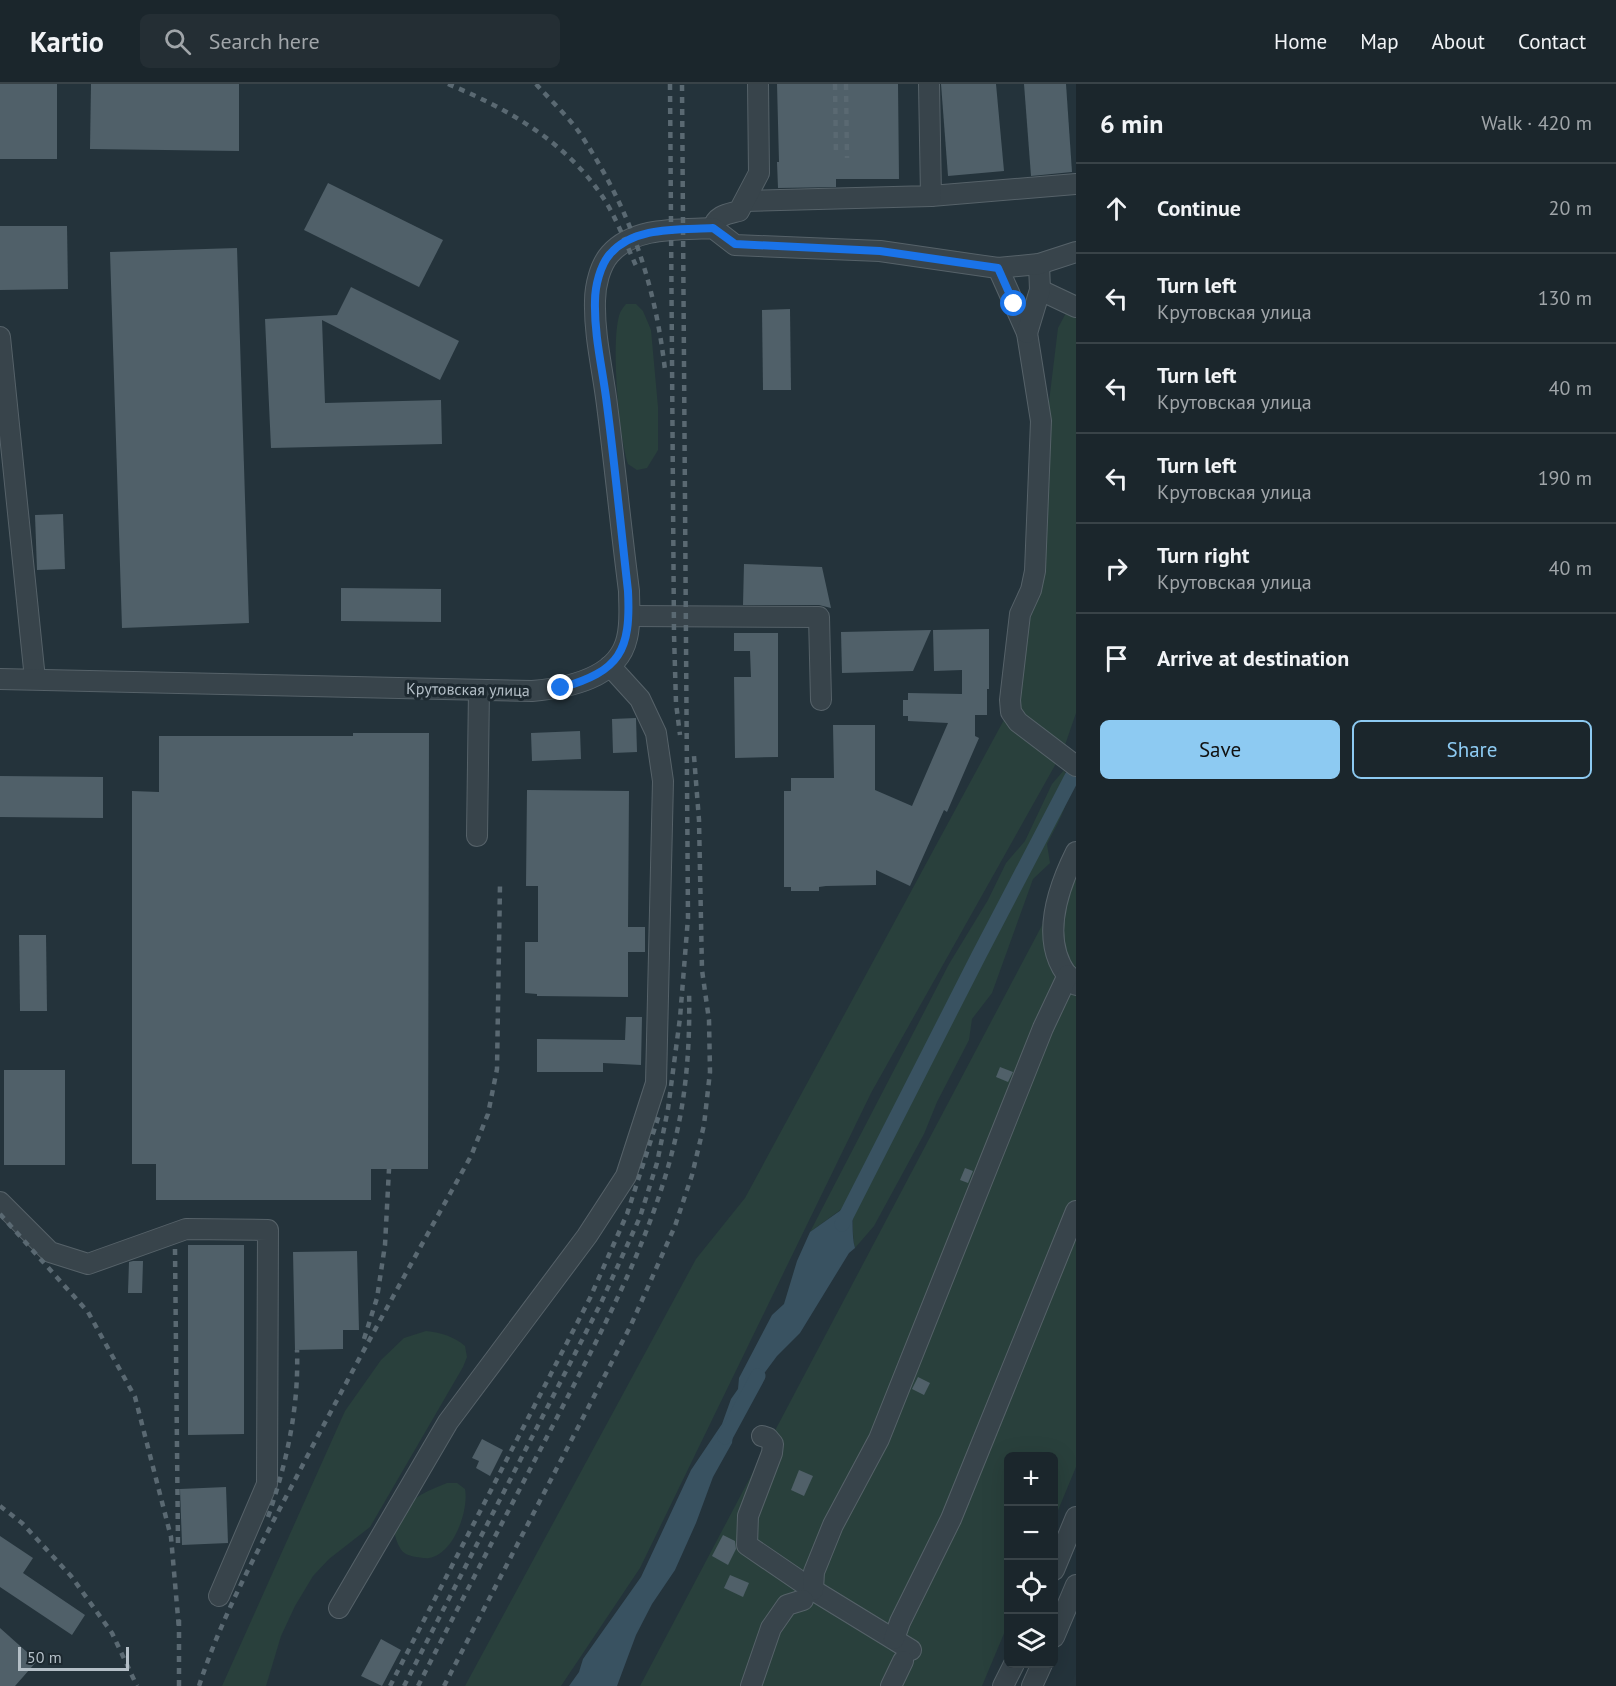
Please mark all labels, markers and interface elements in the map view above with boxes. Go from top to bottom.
search box [140,14,560,68]
text: Kartio [30,23,104,60]
icon: search [161,25,194,58]
text: Search here [209,27,320,55]
text: Home [1274,28,1327,55]
text: Map [1360,28,1399,55]
text: About [1432,28,1485,55]
text: Contact [1518,28,1586,55]
text: 6 min [1100,107,1163,140]
text: Walk · 420 m [1481,110,1592,136]
icon: ahead [1100,192,1133,225]
text: Continue [1157,194,1241,222]
text: 20 m [1549,195,1592,221]
text: Turn left [1157,271,1237,299]
icon: left [1100,282,1133,315]
text: 130 m [1538,285,1592,311]
route start [1000,290,1026,316]
text: Крутовская улица [1157,299,1312,325]
text: Turn left [1157,361,1237,389]
icon: left [1100,372,1133,405]
text: 40 m [1549,375,1592,401]
text: Крутовская улица [1157,389,1312,415]
text: Turn left [1157,451,1237,479]
icon: left [1100,462,1133,495]
text: 190 m [1538,465,1592,491]
text: Крутовская улица [1157,479,1312,505]
text: Turn right [1157,541,1249,569]
icon: right [1100,552,1133,585]
text: 40 m [1549,555,1592,581]
text: Крутовская улица [1157,569,1312,595]
icon: arrive [1100,642,1133,675]
text: Arrive at destination [1157,644,1349,672]
route end [547,674,573,700]
street label: Крутовская улица [406,678,530,700]
button: Save [1100,720,1340,779]
button: Share [1352,720,1592,779]
map controls [1004,1452,1058,1668]
button: + [1004,1452,1058,1506]
button: − [1004,1506,1058,1560]
button: locate [1004,1560,1058,1614]
button: layers [1004,1614,1058,1668]
scale bar [18,1644,129,1672]
text: 50 m [27,1647,62,1667]

